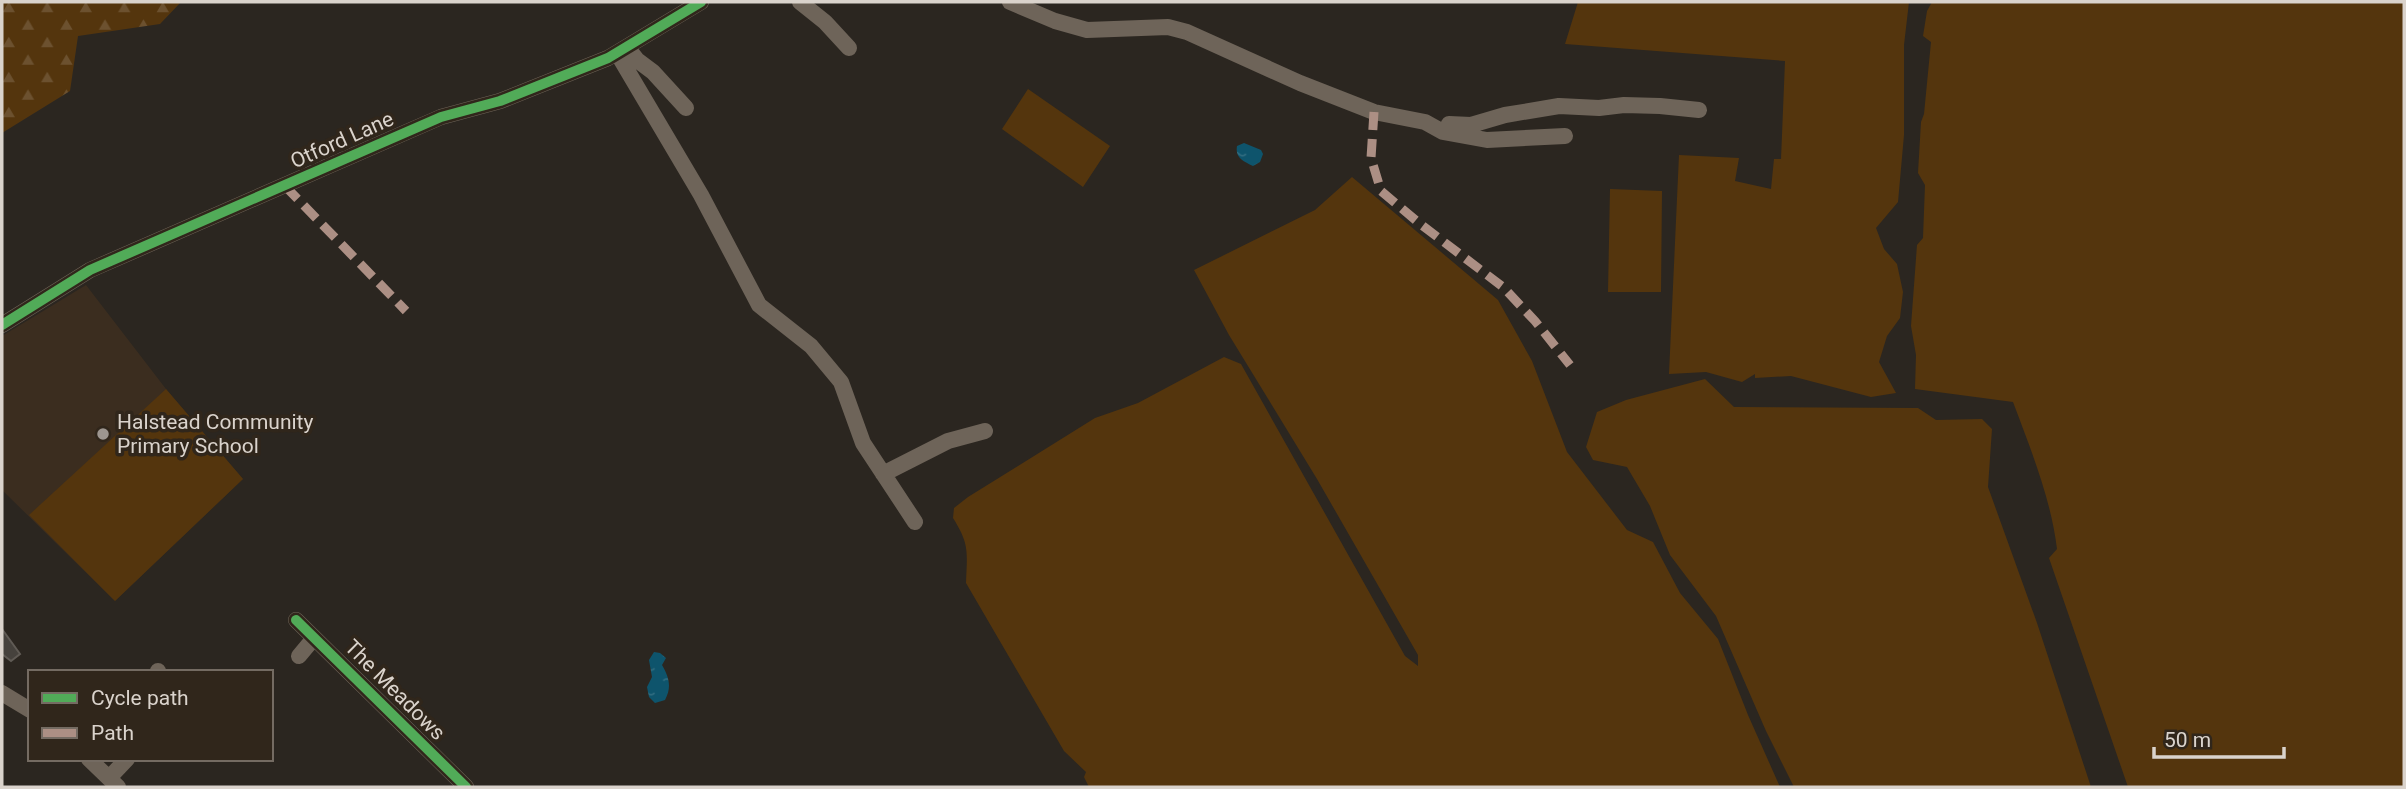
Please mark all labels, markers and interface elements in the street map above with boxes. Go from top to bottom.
street label: Otford Lane [287,107,397,173]
place label: Halstead Community Primary School [117,410,313,458]
marker: Halstead Community Primary School [95,426,111,442]
street label: The Meadows [340,635,450,745]
legend [28,670,273,761]
text: Cycle path [91,686,189,710]
scale bar [2154,716,2284,760]
text: Path [91,721,134,745]
text: 50 m [2164,728,2211,752]

